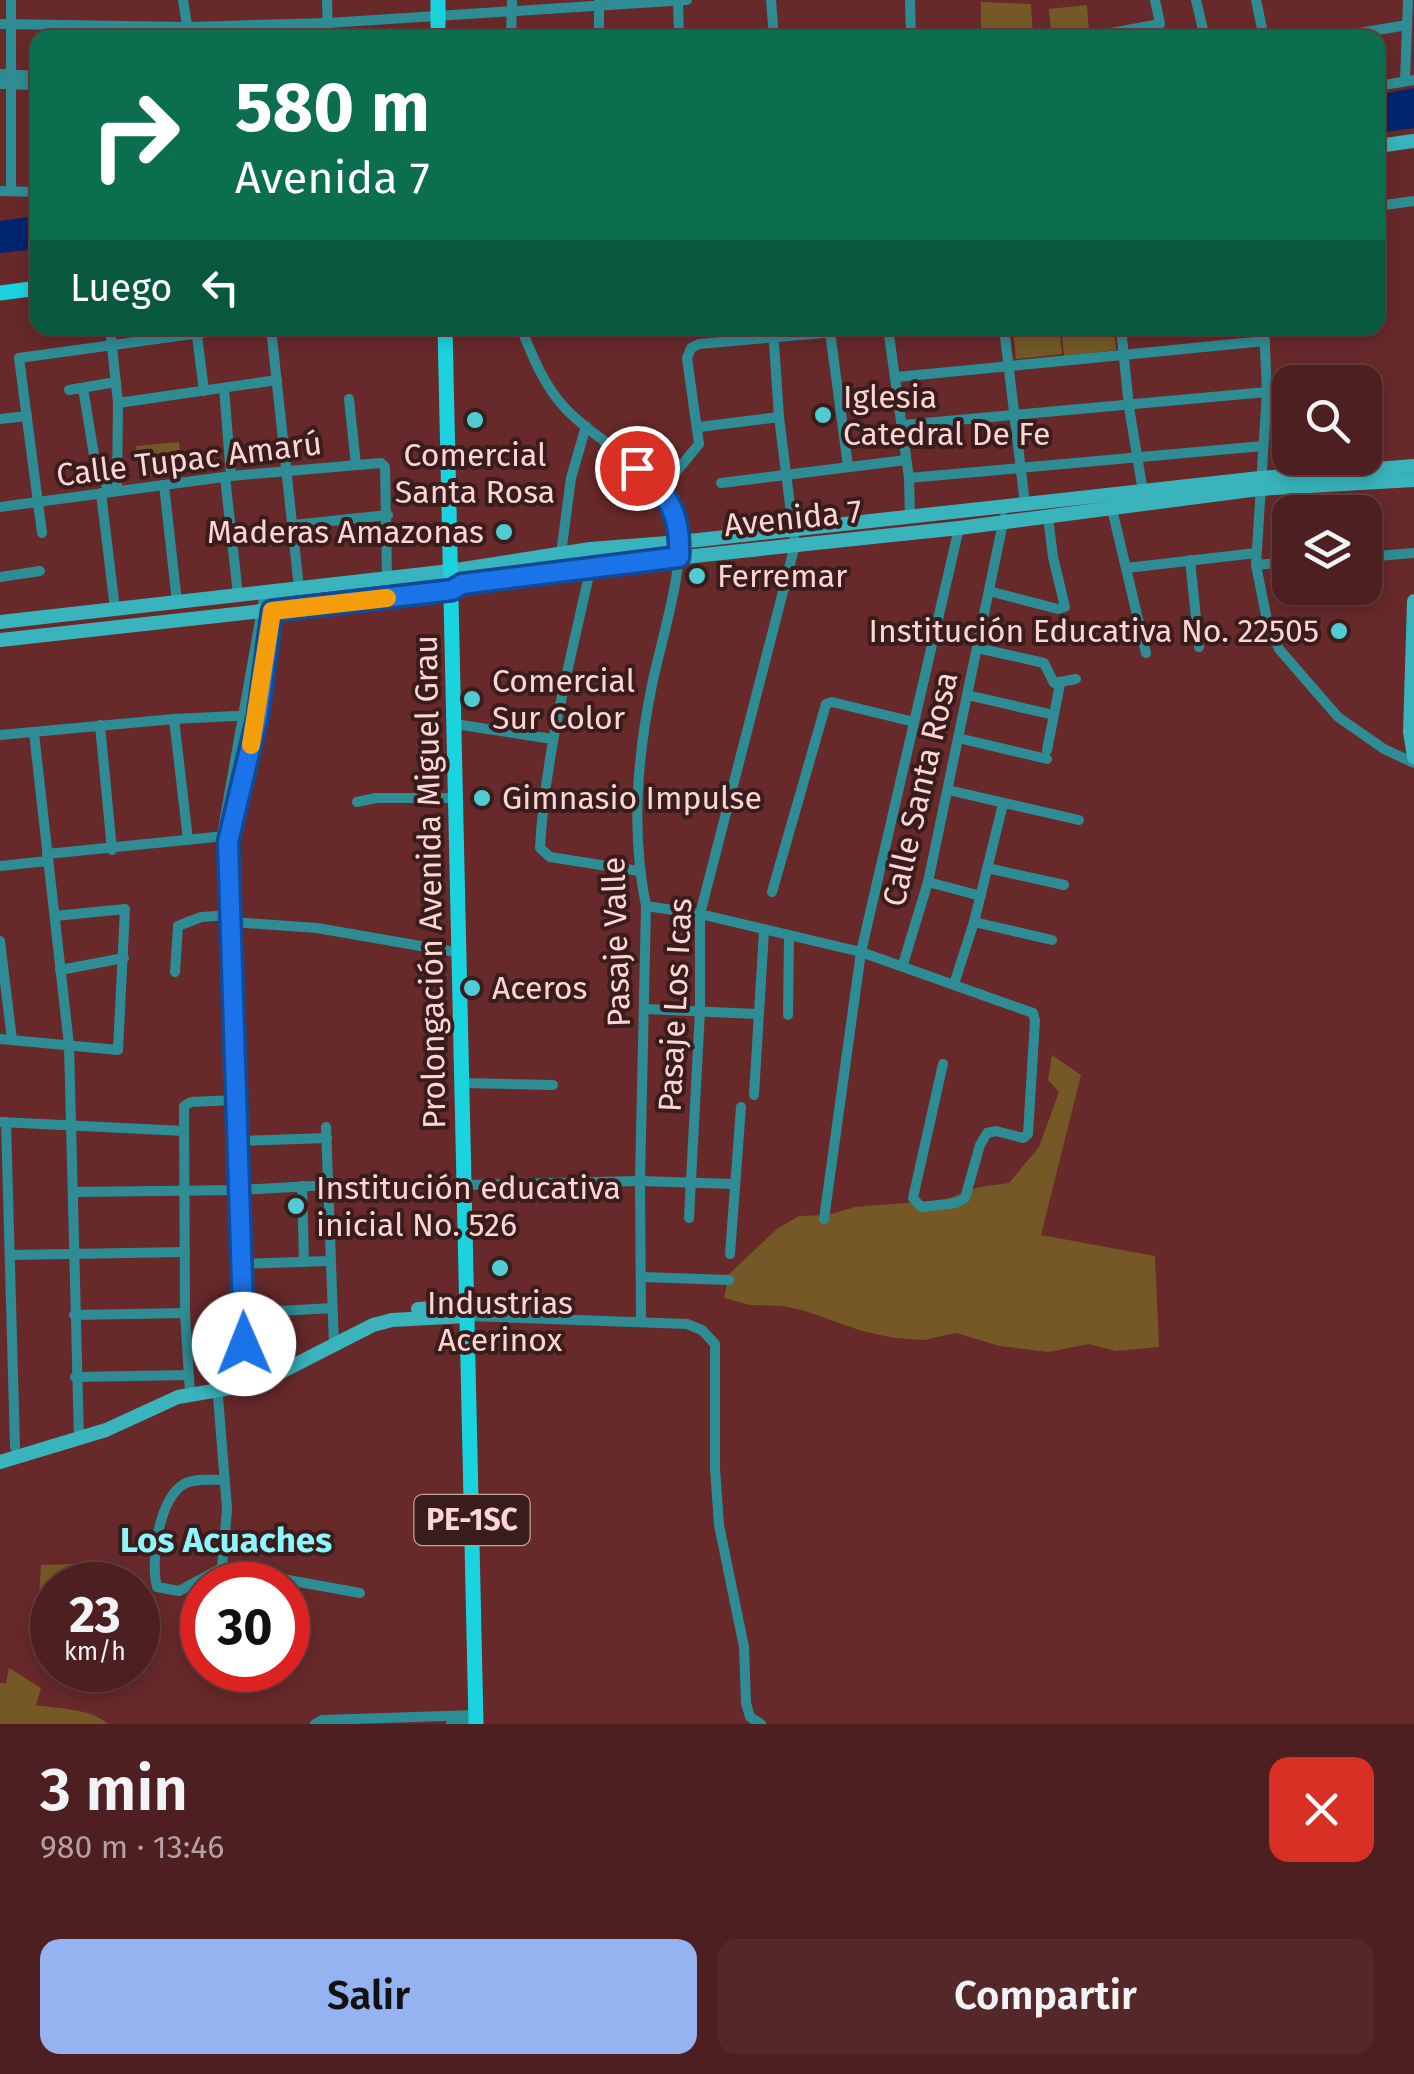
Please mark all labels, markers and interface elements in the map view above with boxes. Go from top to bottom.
text: 580 m [235,66,430,150]
icon: right [70,70,200,200]
text: Avenida 7 [235,151,430,205]
icon: left [193,260,248,315]
text: Luego [70,265,173,311]
map controls [1272,365,1382,605]
button: search [1272,365,1382,475]
place label: Iglesia Catedral De Fe [843,378,1050,453]
marker: Iglesia Catedral De Fe [812,404,834,426]
marker: Comercial Santa Rosa [464,409,486,431]
street label: Calle Tupac Amarú [54,424,324,494]
pin [595,426,680,511]
place label: Comercial Santa Rosa [395,436,555,511]
icon: arrive [610,441,665,496]
street label: Avenida 7 [722,492,864,544]
button: layers [1272,495,1382,605]
place label: Maderas Amazonas [207,513,484,551]
marker: Maderas Amazonas [493,521,515,543]
place label: Ferremar [717,557,848,595]
marker: Ferremar [686,565,708,587]
place label: Institución Educativa No. 22505 [869,612,1319,650]
marker: Institución Educativa No. 22505 [1328,620,1350,642]
street label: Prolongación Avenida Miguel Grau [407,635,453,1129]
place label: Comercial Sur Color [492,662,635,737]
street label: Calle Santa Rosa [875,668,965,910]
marker: Comercial Sur Color [461,688,483,710]
place label: Gimnasio Impulse [502,779,762,817]
marker: Gimnasio Impulse [471,787,493,809]
street label: Pasaje Valle [594,856,638,1028]
street label: Pasaje Los Icas [650,897,700,1113]
place label: Aceros [492,969,587,1007]
marker: Aceros [461,977,483,999]
place label: Institución educativa inicial No. 526 [316,1169,621,1244]
marker: Institución educativa inicial No. 526 [285,1195,307,1217]
marker: Industrias Acerinox [489,1257,511,1279]
place label: Industrias Acerinox [427,1284,573,1359]
position arrow [192,1292,296,1396]
road number: PE-1SC [414,1495,530,1545]
district label: Los Acuaches [120,1519,332,1561]
speed limit sign: 30 [180,1562,310,1692]
text: 23 [69,1585,121,1645]
text: km/h [64,1637,126,1667]
text: 3 min [40,1754,188,1826]
button: close [1269,1757,1374,1862]
text: 980 m · 13:46 [40,1828,224,1866]
button: Salir [40,1939,697,2054]
button: Compartir [717,1939,1374,2054]

